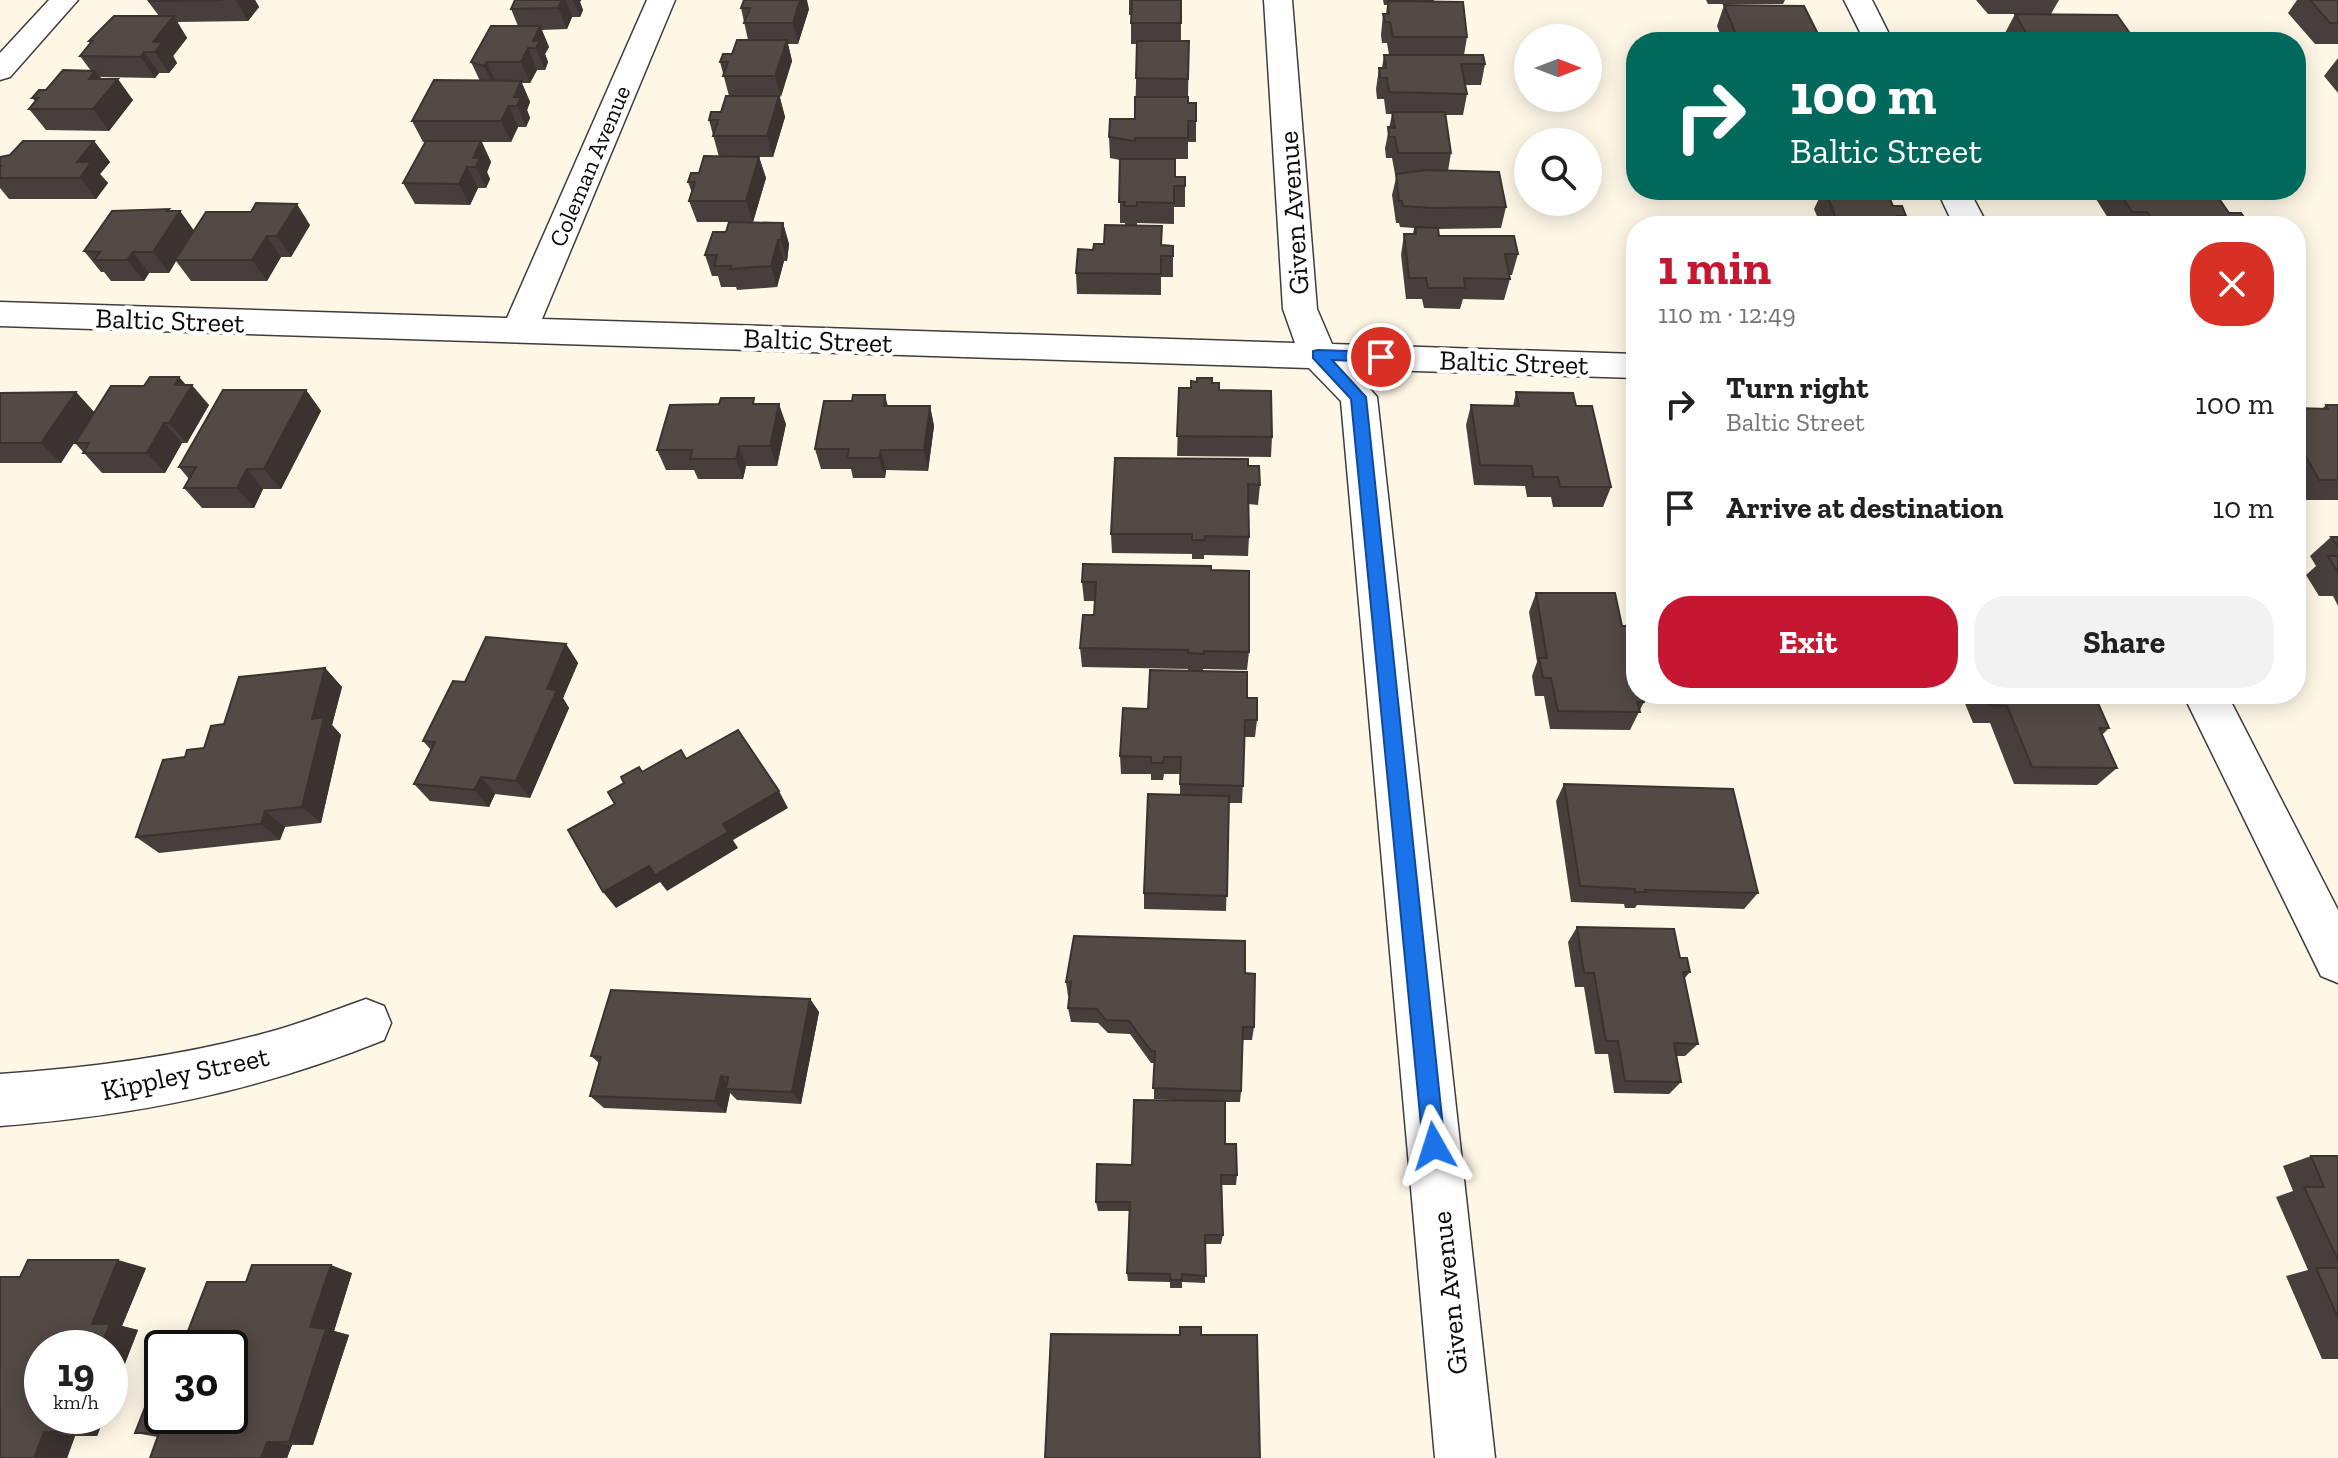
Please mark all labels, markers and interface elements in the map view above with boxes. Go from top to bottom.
north arrow [1514,24,1602,112]
map controls [1514,24,1602,216]
text: 100 m [1790,61,1937,128]
icon: right [1658,64,1762,168]
street label: Coleman Avenue [543,81,637,251]
button: search [1514,128,1602,216]
text: Baltic Street [1790,129,1982,172]
street label: Given Avenue [1271,130,1316,296]
text: 1 min [1658,239,1771,296]
button: close [2190,242,2274,326]
text: 110 m · 12:49 [1658,298,1796,330]
street label: Baltic Street [95,301,246,340]
street label: Baltic Street [743,321,894,360]
pin [1347,323,1415,391]
icon: arrive [1359,335,1403,379]
street label: Baltic Street [1439,343,1590,382]
text: Turn right [1726,370,1868,406]
icon: right [1658,382,1702,426]
text: 100 m [2195,386,2274,422]
text: Baltic Street [1726,406,1865,438]
icon: arrive [1658,486,1702,530]
text: Arrive at destination [1726,490,2003,526]
text: 10 m [2212,490,2274,526]
button: Exit [1658,596,1958,688]
button: Share [1974,596,2274,688]
street label: Kippley Street [98,1039,273,1107]
position arrow [1392,1104,1476,1188]
street label: Given Avenue [1425,1210,1474,1376]
speed limit sign: 30 [144,1330,248,1434]
text: 19 [57,1348,95,1396]
text: km/h [53,1390,99,1414]

